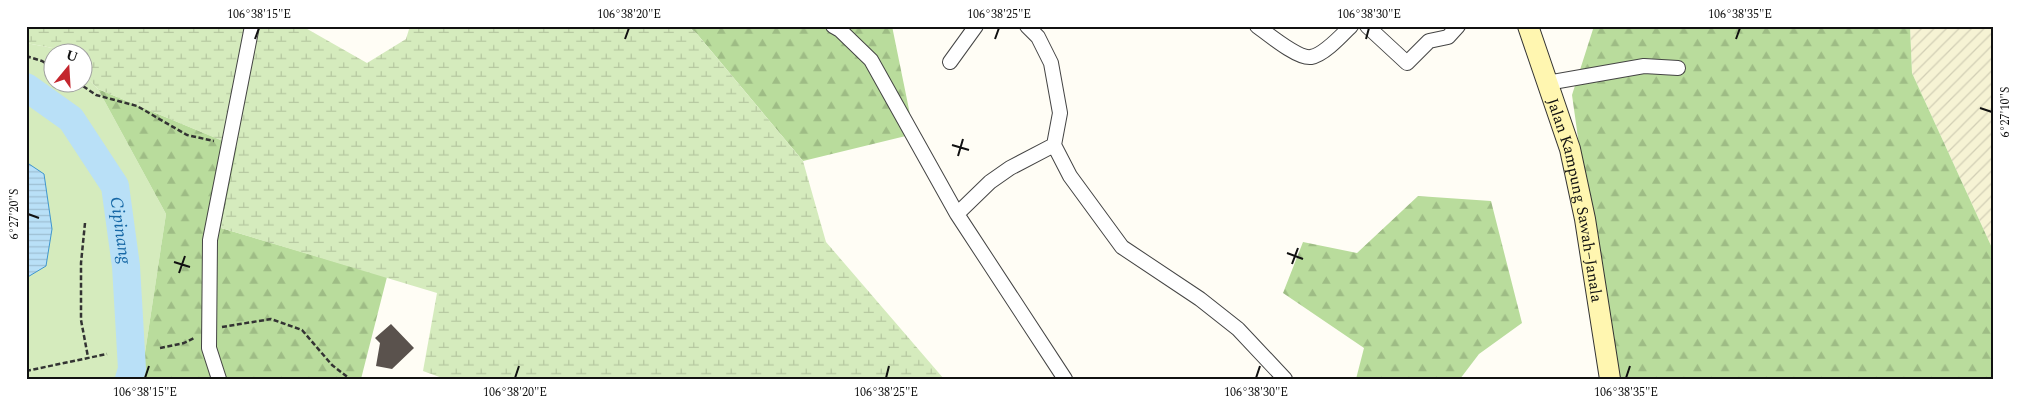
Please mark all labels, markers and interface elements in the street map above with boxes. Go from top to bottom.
text: 106°38'15"E [227,5,291,24]
text: 106°38'20"E [597,5,661,24]
text: 106°38'25"E [967,5,1031,24]
text: 106°38'30"E [1337,5,1401,24]
text: 106°38'35"E [1708,5,1772,24]
north arrow [42,42,92,92]
text: U [63,44,81,68]
text: 6°27'10"S [1996,87,2015,137]
street label: Jalan Kampung Sawah–Janala [1540,95,1609,304]
text: 6°27'20"S [5,189,24,239]
water label: Cipinang [103,195,139,267]
text: 106°38'15"E [113,383,177,402]
text: 106°38'20"E [483,383,547,402]
text: 106°38'25"E [854,383,918,402]
text: 106°38'30"E [1224,383,1288,402]
text: 106°38'35"E [1594,383,1658,402]

